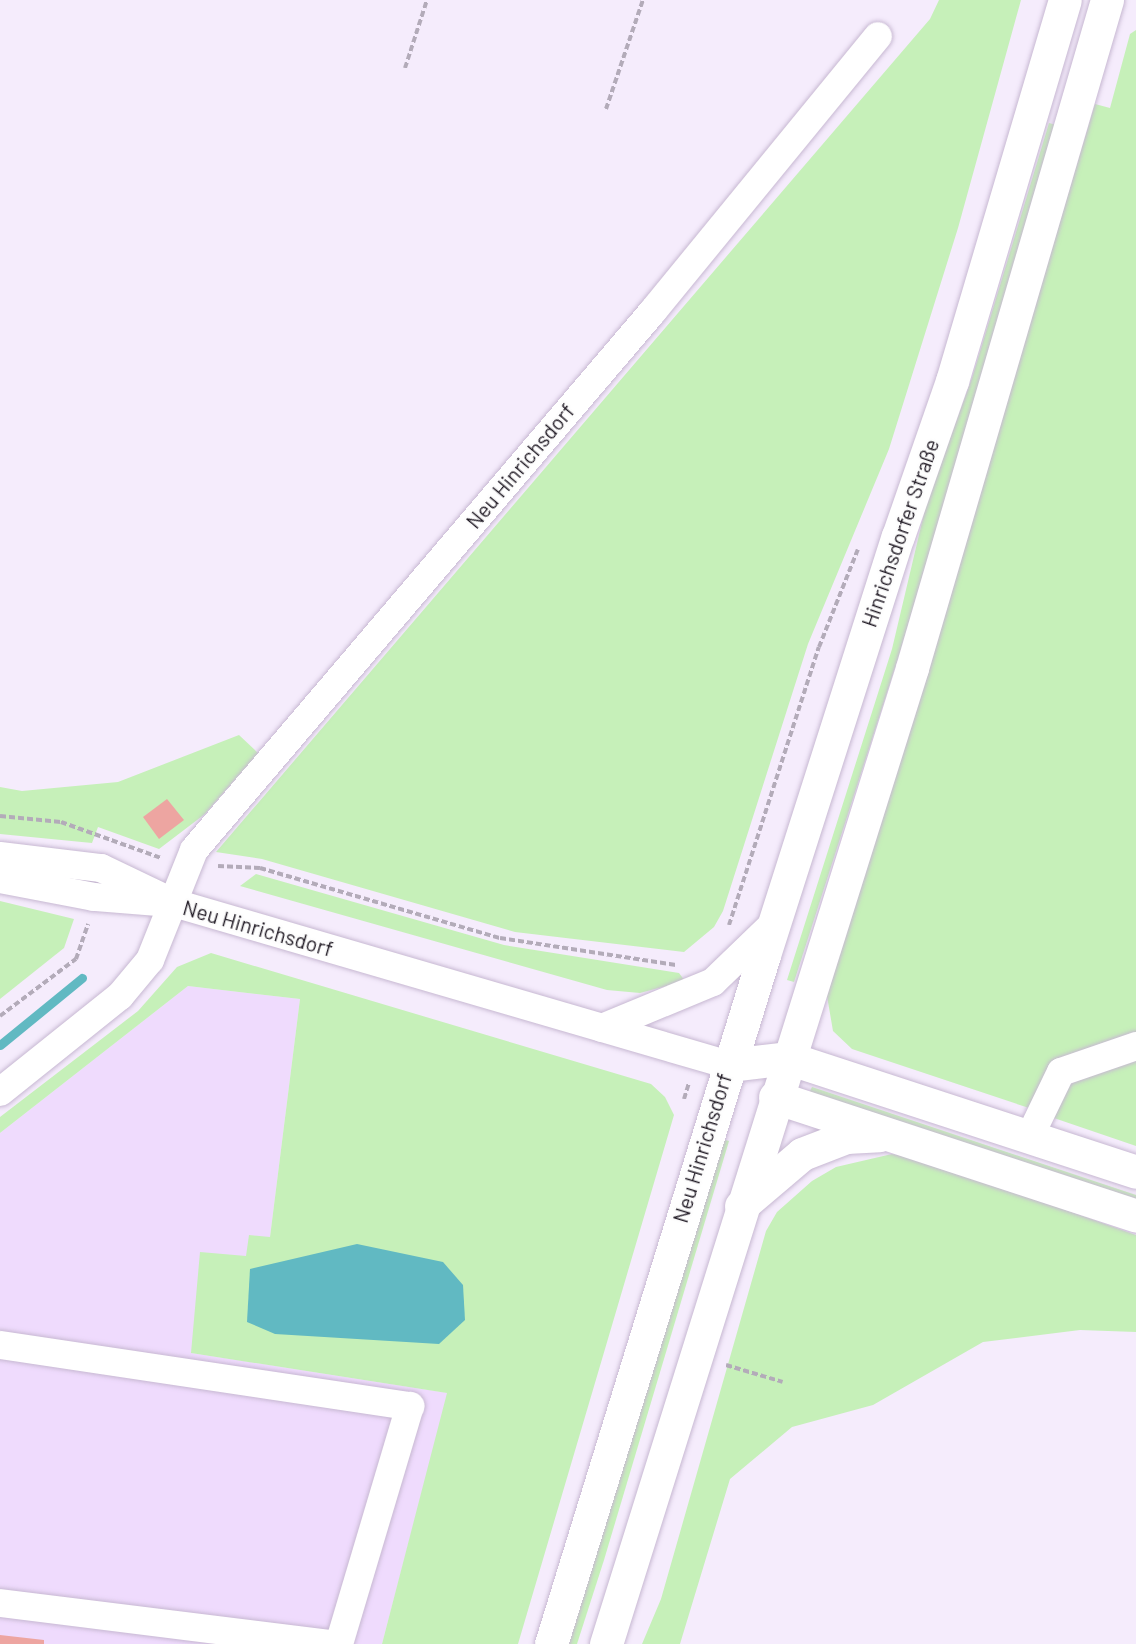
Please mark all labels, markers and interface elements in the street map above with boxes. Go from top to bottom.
street label: Neu Hinrichsdorf [461,399,579,533]
street label: Hinrichsdorfer Straße [856,436,944,630]
street label: Neu Hinrichsdorf [180,895,336,961]
street label: Neu Hinrichsdorf [667,1070,737,1226]

